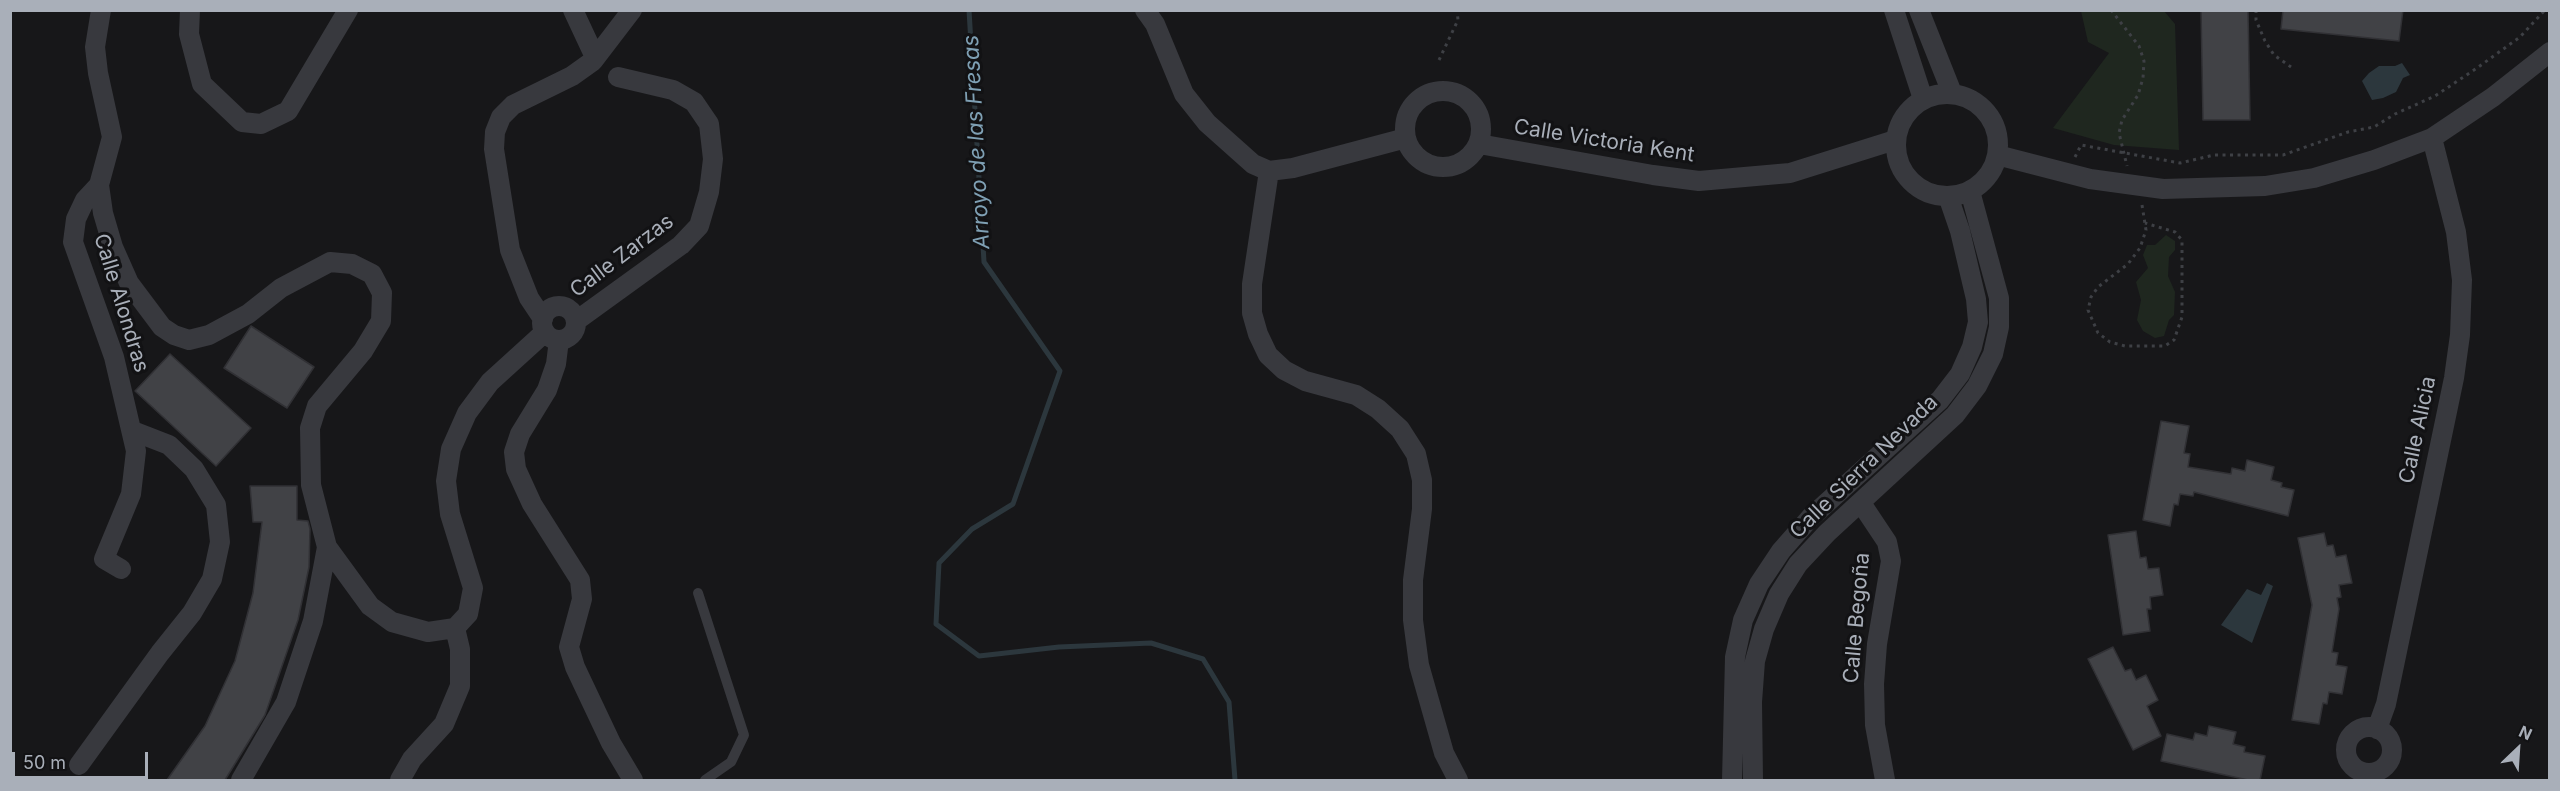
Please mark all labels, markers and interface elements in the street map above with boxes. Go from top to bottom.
water label: Arroyo de las Fresas [958,34,996,250]
street label: Calle Victoria Kent [1512,114,1696,168]
street label: Calle Zarzas [565,209,679,303]
street label: Calle Alondras [88,231,154,375]
street label: Calle Alicia [2394,374,2442,486]
street label: Calle Sierra Nevada [1785,390,1943,544]
street label: Calle Begoña [1839,552,1875,684]
north arrow [2488,719,2548,779]
text: N [2516,721,2535,744]
scale bar [15,740,152,778]
text: 50 m [23,752,66,773]

